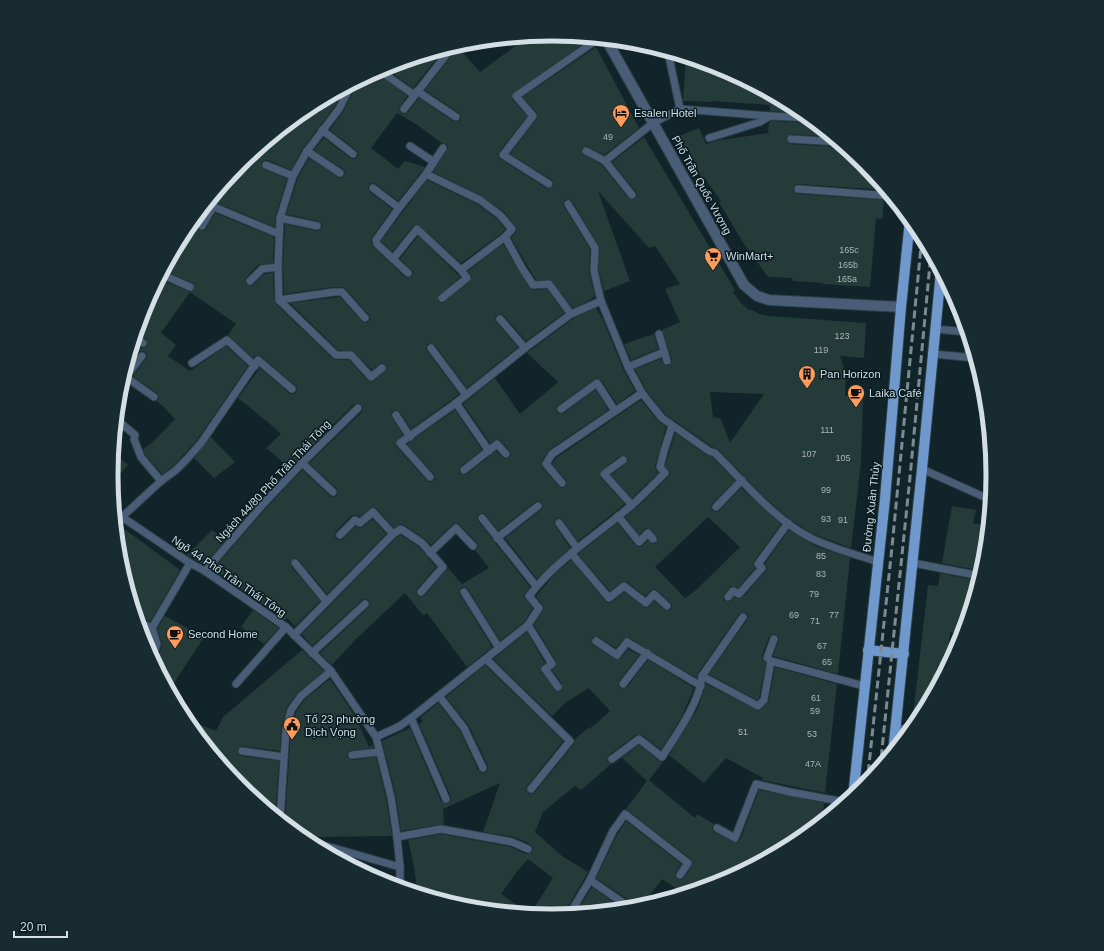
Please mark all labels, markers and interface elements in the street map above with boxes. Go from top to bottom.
hotel icon: Esalen Hotel [611,103,631,128]
place label: Esalen Hotel [634,107,696,119]
house number: 49 [603,132,613,142]
street label: Phố Trần Quốc Vượng [670,133,734,237]
house number: 165c [839,245,859,255]
supermarket icon: WinMart+ [703,246,723,271]
place label: WinMart+ [726,250,773,262]
house number: 165b [838,260,858,270]
house number: 165a [837,274,857,284]
house number: 123 [834,331,850,341]
house number: 119 [814,345,828,355]
building icon: Pan Horizon [797,364,817,389]
place label: Pan Horizon [820,368,881,380]
cafe icon: Laika Café [846,383,866,408]
place label: Laika Café [869,387,922,399]
street label: Ngách 44/80 Phố Trần Thái Tông [213,418,333,544]
house number: 111 [820,425,834,435]
house number: 107 [801,449,817,459]
house number: 105 [835,453,851,463]
street label: Đường Xuân Thủy [860,461,882,553]
house number: 99 [821,485,831,495]
house number: 93 [821,514,831,524]
house number: 91 [838,515,848,525]
street label: Ngõ 44 Phố Trần Thái Tông [170,533,288,619]
house number: 85 [816,551,826,561]
house number: 83 [816,569,826,579]
house number: 79 [809,589,819,599]
house number: 69 [789,610,799,620]
house number: 77 [829,610,839,620]
house number: 71 [810,616,820,626]
cafe icon: Second Home [165,624,185,649]
place label: Second Home [188,628,258,640]
house number: 67 [817,641,827,651]
house number: 65 [822,657,832,667]
house number: 61 [811,693,821,703]
house number: 59 [810,706,820,716]
place label: Tổ 23 phường Dịch Vọng [305,713,375,738]
public building icon: Tổ 23 phường Dịch Vọng [282,715,302,740]
house number: 51 [738,727,748,737]
house number: 53 [807,729,817,739]
house number: 47A [805,759,821,769]
scale bar [14,913,67,939]
text: 20 m [20,920,47,934]

